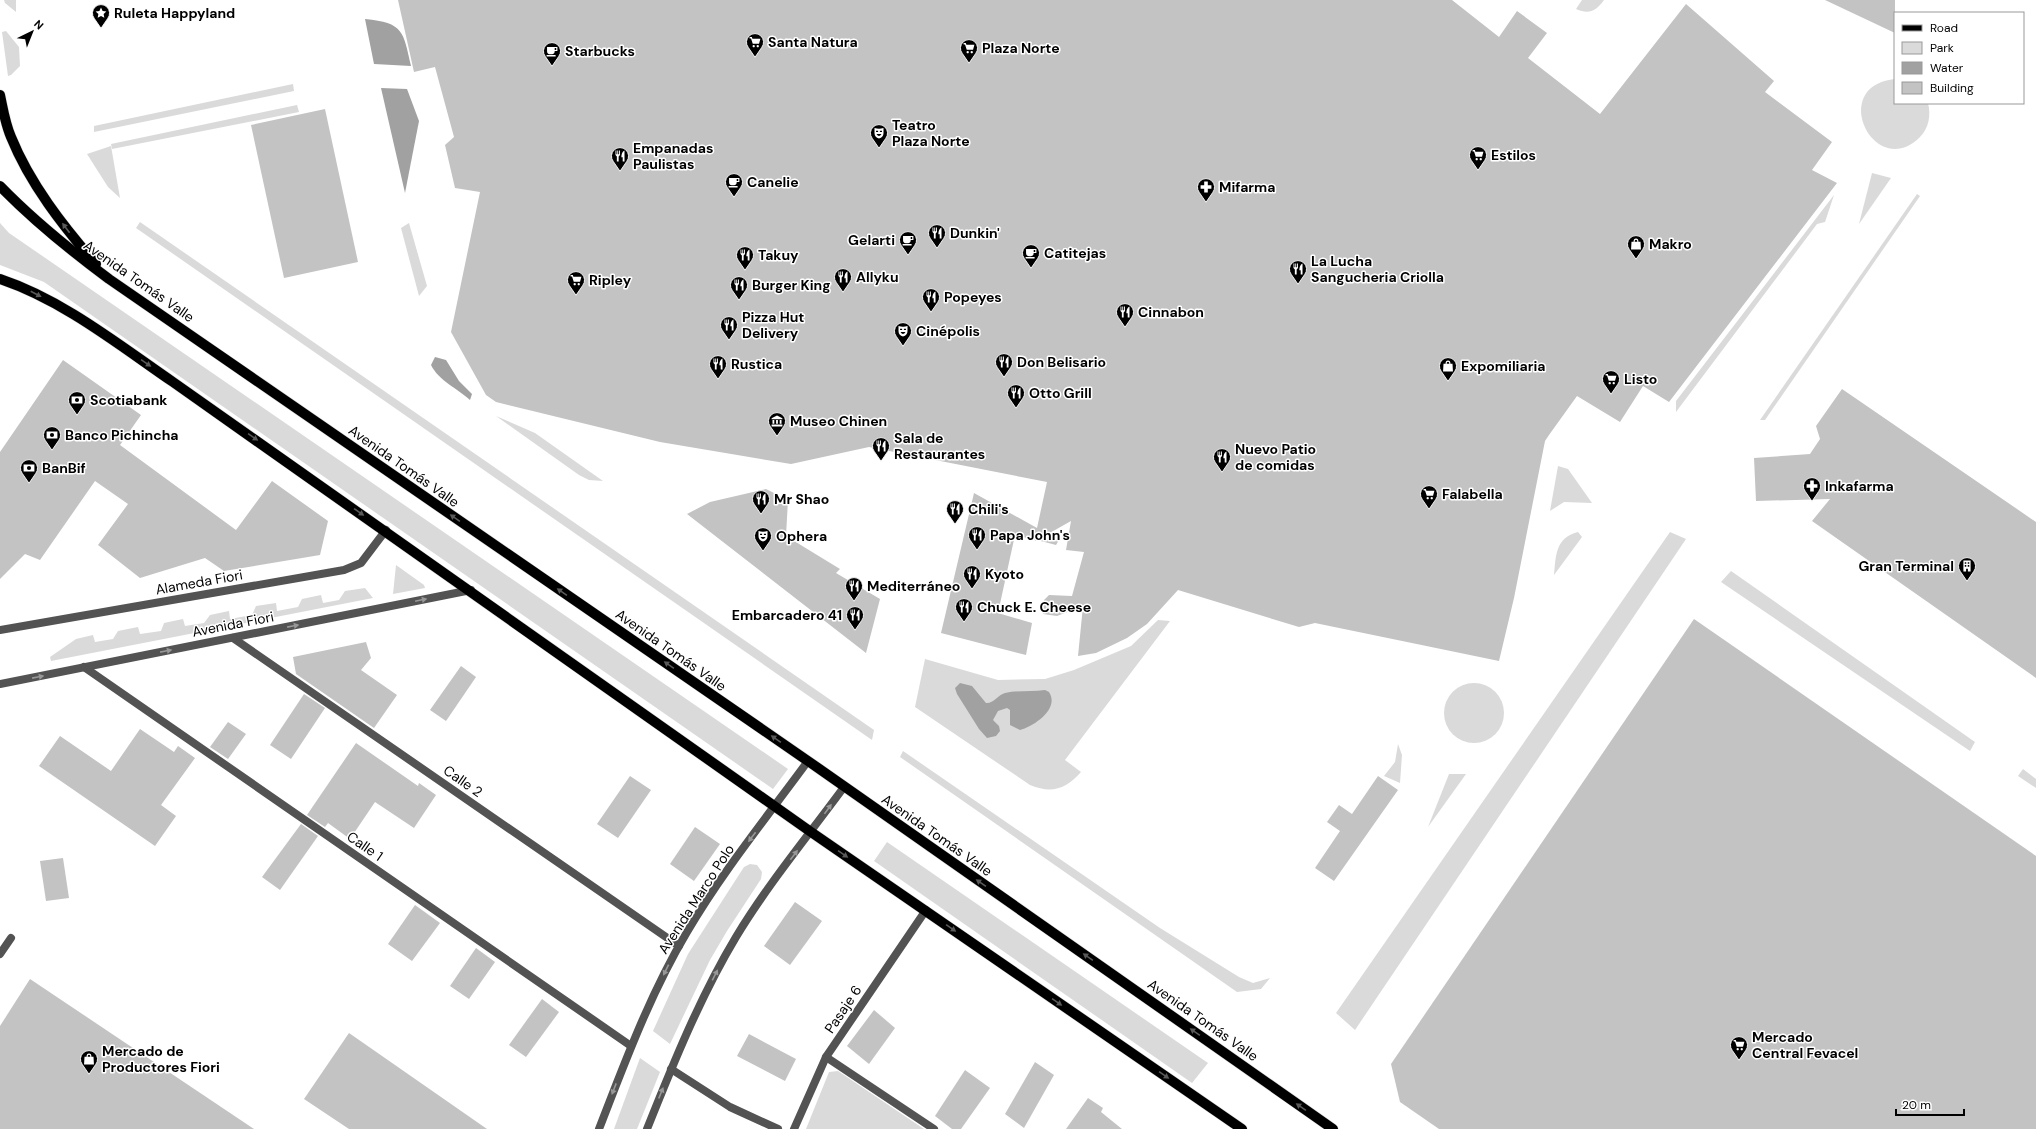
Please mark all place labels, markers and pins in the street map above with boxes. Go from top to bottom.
place icon: Ruleta Happyland [91,3,111,28]
place label: Ruleta Happyland [114,4,235,22]
supermarket icon: Santa Natura [745,32,765,57]
place label: Santa Natura [768,33,858,51]
supermarket icon: Plaza Norte [959,38,979,63]
place label: Plaza Norte [982,39,1060,57]
cafe icon: Starbucks [542,41,562,66]
place label: Starbucks [565,42,635,60]
place label: Teatro Plaza Norte [892,116,970,150]
theatre icon: Teatro Plaza Norte [869,123,889,148]
place label: Empanadas Paulistas [633,139,713,173]
supermarket icon: Estilos [1468,145,1488,170]
restaurant icon: Empanadas Paulistas [610,146,630,171]
place label: Estilos [1491,146,1536,164]
cafe icon: Canelie [724,172,744,197]
place label: Canelie [747,173,799,191]
pharmacy icon: Mifarma [1196,177,1216,202]
place label: Mifarma [1219,178,1275,196]
restaurant icon: Dunkin' [927,223,947,248]
place label: Dunkin' [950,224,1000,242]
cafe icon: Gelarti [898,230,918,255]
place label: Gelarti [848,231,895,249]
shop icon: Makro [1626,234,1646,259]
place label: Makro [1649,235,1692,253]
cafe icon: Catitejas [1021,243,1041,268]
place label: Catitejas [1044,244,1106,262]
restaurant icon: Takuy [735,245,755,270]
place label: Takuy [758,246,799,264]
place label: La Lucha Sangucheria Criolla [1311,252,1444,286]
restaurant icon: La Lucha Sangucheria Criolla [1288,259,1308,284]
restaurant icon: Allyku [833,267,853,292]
place label: Allyku [856,268,899,286]
supermarket icon: Ripley [566,270,586,295]
place label: Ripley [589,271,632,289]
restaurant icon: Burger King [729,275,749,300]
place label: Burger King [752,276,831,294]
restaurant icon: Popeyes [921,287,941,312]
place label: Popeyes [944,288,1002,306]
restaurant icon: Cinnabon [1115,302,1135,327]
place label: Cinnabon [1138,303,1204,321]
place label: Pizza Hut Delivery [742,308,804,342]
restaurant icon: Pizza Hut Delivery [719,315,739,340]
theatre icon: Cinépolis [893,321,913,346]
place label: Cinépolis [916,322,980,340]
restaurant icon: Don Belisario [994,352,1014,377]
place label: Don Belisario [1017,353,1106,371]
restaurant icon: Rustica [708,354,728,379]
place label: Rustica [731,355,782,373]
shop icon: Expomiliaria [1438,356,1458,381]
place label: Expomiliaria [1461,357,1545,375]
supermarket icon: Listo [1601,369,1621,394]
place label: Listo [1624,370,1657,388]
restaurant icon: Otto Grill [1006,383,1026,408]
place label: Otto Grill [1029,384,1092,402]
bank icon: Scotiabank [67,390,87,415]
place label: Scotiabank [90,391,167,409]
museum icon: Museo Chinen [767,411,787,436]
place label: Museo Chinen [790,412,887,430]
bank icon: Banco Pichincha [42,425,62,450]
place label: Banco Pichincha [65,426,179,444]
place label: Sala de Restaurantes [894,429,985,463]
restaurant icon: Sala de Restaurantes [871,436,891,461]
place label: Nuevo Patio de comidas [1235,440,1316,474]
restaurant icon: Nuevo Patio de comidas [1212,447,1232,472]
bank icon: BanBif [19,458,39,483]
place label: BanBif [42,459,86,477]
pharmacy icon: Inkafarma [1802,476,1822,501]
place label: Inkafarma [1825,477,1894,495]
supermarket icon: Falabella [1419,484,1439,509]
place label: Falabella [1442,485,1503,503]
restaurant icon: Mr Shao [751,489,771,514]
place label: Mr Shao [774,490,829,508]
restaurant icon: Chili's [945,499,965,524]
place label: Chili's [968,500,1009,518]
restaurant icon: Papa John's [967,525,987,550]
theatre icon: Ophera [753,526,773,551]
place label: Papa John's [990,526,1070,544]
place label: Ophera [776,527,827,545]
building icon: Gran Terminal [1957,556,1977,581]
place label: Gran Terminal [1858,557,1954,575]
restaurant icon: Kyoto [962,564,982,589]
place label: Kyoto [985,565,1024,583]
restaurant icon: Mediterráneo [844,576,864,601]
place label: Mediterráneo [867,577,960,595]
restaurant icon: Chuck E. Cheese [954,597,974,622]
place label: Chuck E. Cheese [977,598,1091,616]
restaurant icon: Embarcadero 41 [845,605,865,630]
place label: Embarcadero 41 [732,606,842,624]
place label: Mercado Central Fevacel [1752,1028,1858,1062]
supermarket icon: Mercado Central Fevacel [1729,1035,1749,1060]
place label: Mercado de Productores Fiori [102,1042,220,1076]
shop icon: Mercado de Productores Fiori [79,1049,99,1074]

